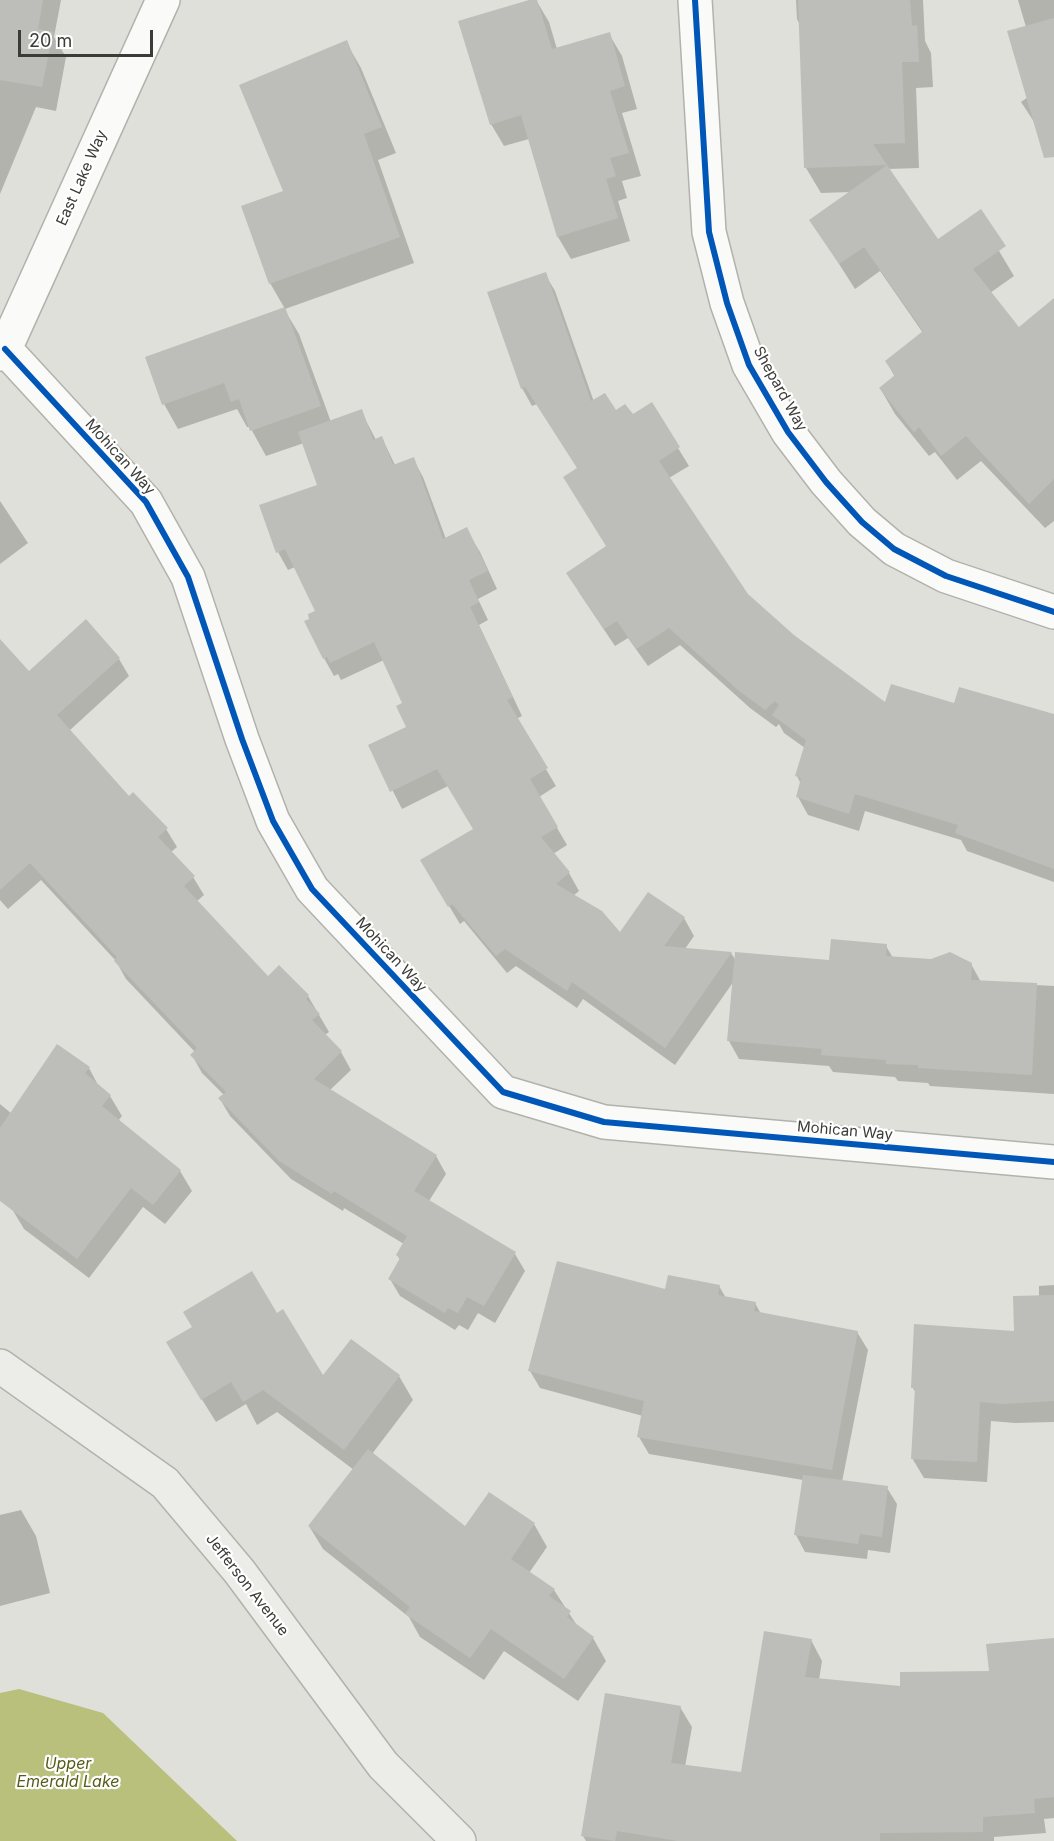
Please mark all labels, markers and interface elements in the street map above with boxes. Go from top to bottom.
scale bar [21,18,156,56]
text: 20 m [29,30,72,51]
street label: East Lake Way [53,127,111,229]
street label: Shepard Way [749,343,811,435]
street label: Mohican Way [81,415,159,499]
street label: Mohican Way [352,914,430,996]
street label: Mohican Way [796,1118,894,1144]
street label: Jefferson Avenue [202,1530,292,1640]
water label: Upper Emerald Lake [16,1754,120,1792]

